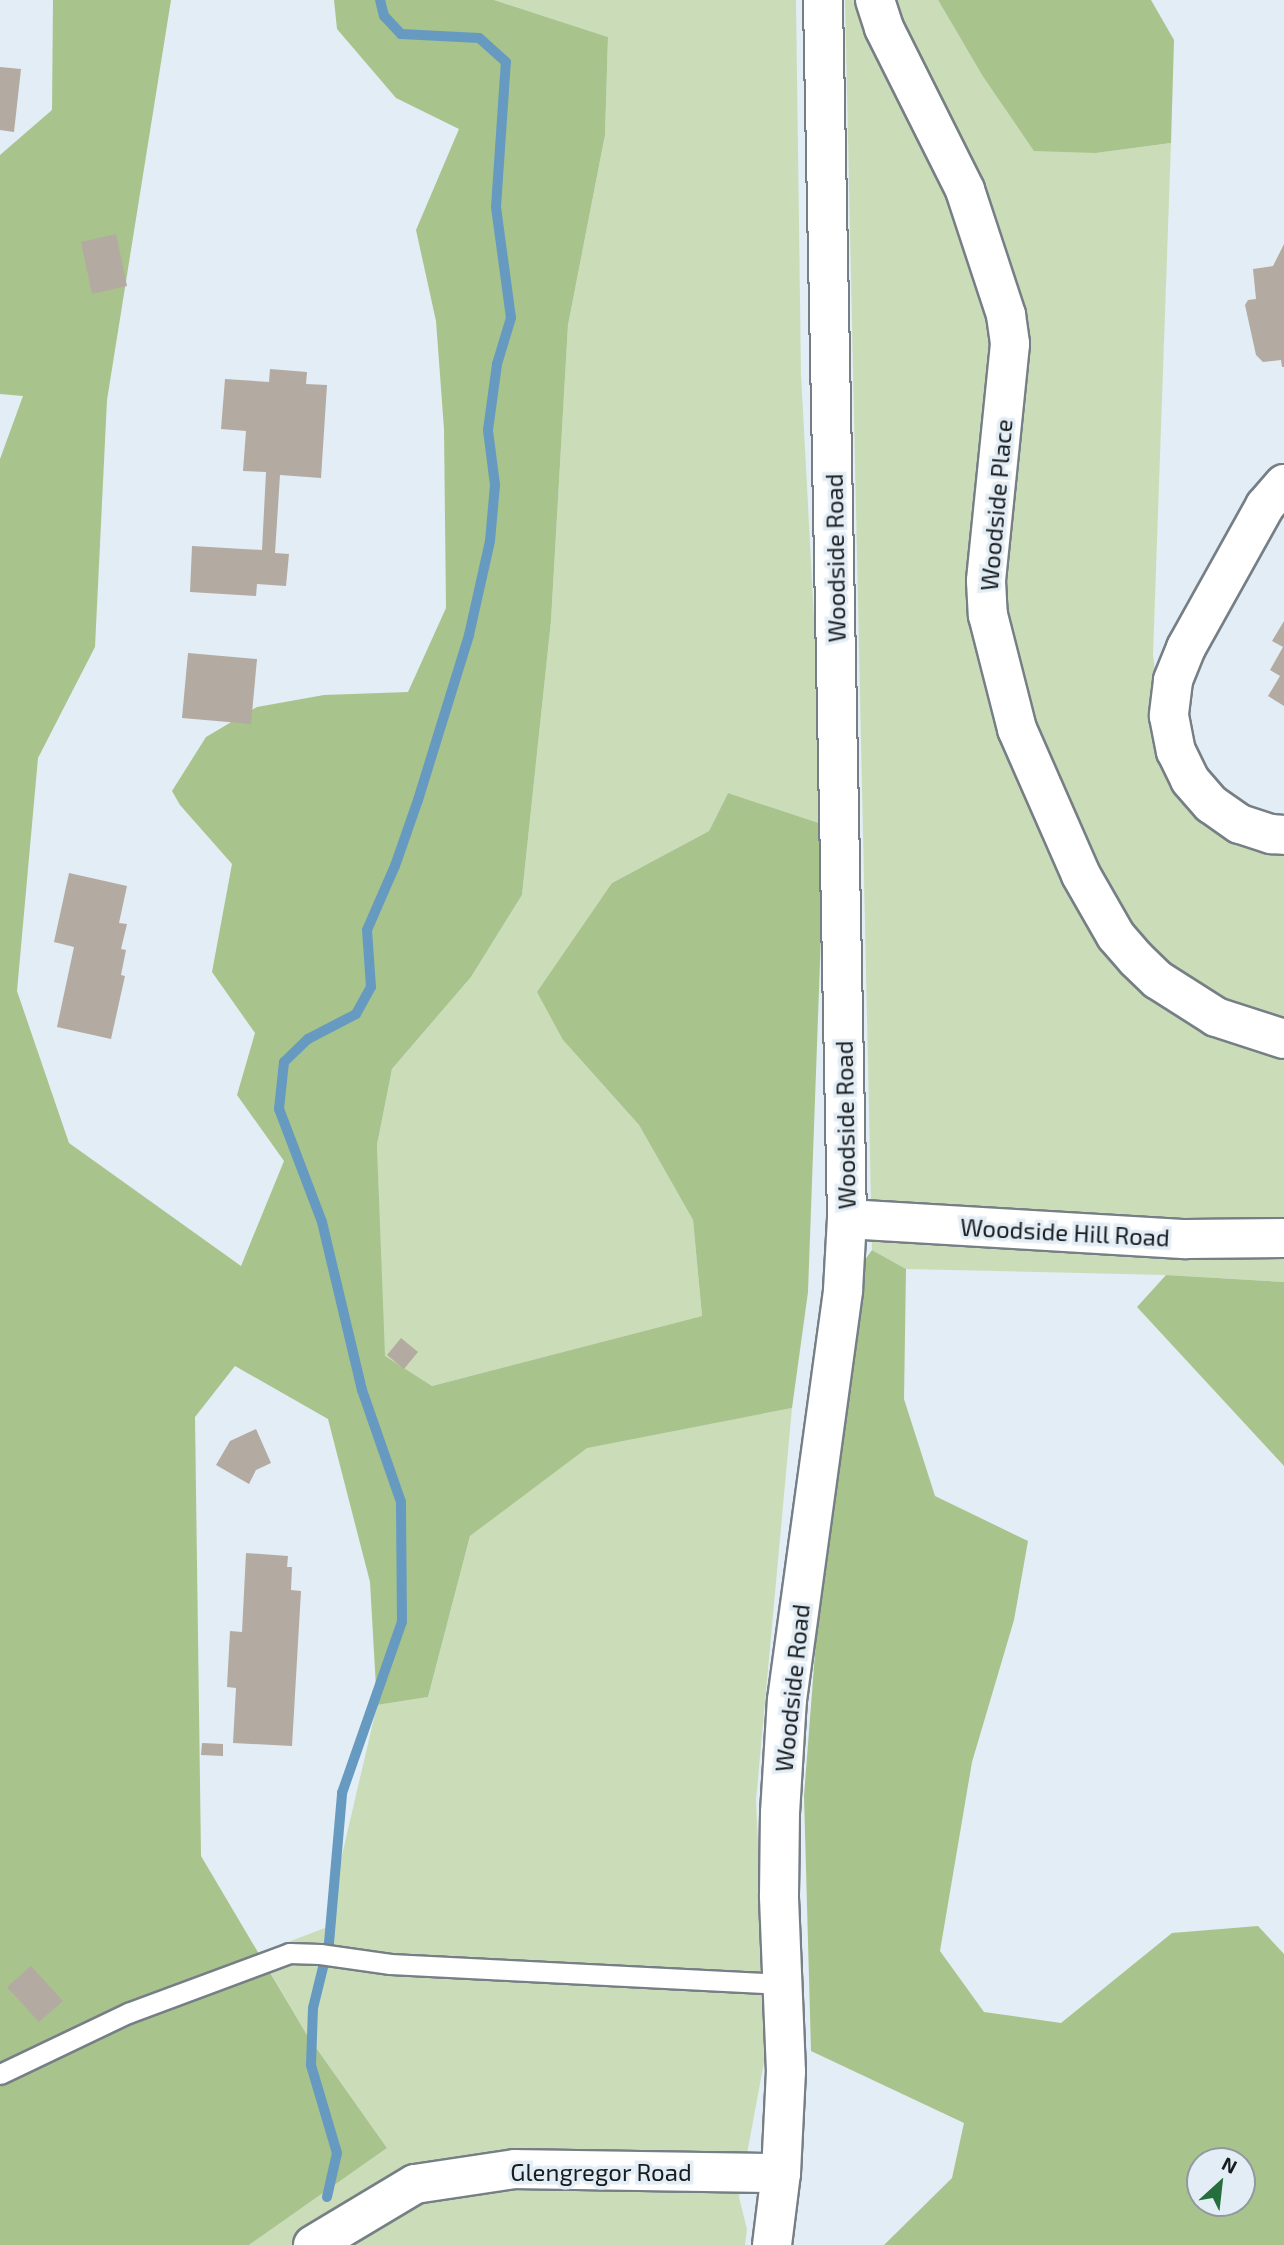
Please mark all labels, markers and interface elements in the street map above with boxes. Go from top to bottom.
street label: Woodside Place [974,418,1018,592]
street label: Woodside Road [819,473,851,643]
street label: Woodside Road [829,1040,861,1210]
street label: Woodside Hill Road [959,1212,1171,1252]
street label: Woodside Road [769,1603,815,1773]
north arrow [1186,2147,1256,2217]
text: N [1219,2151,1241,2178]
street label: Glengregor Road [510,2158,692,2186]

